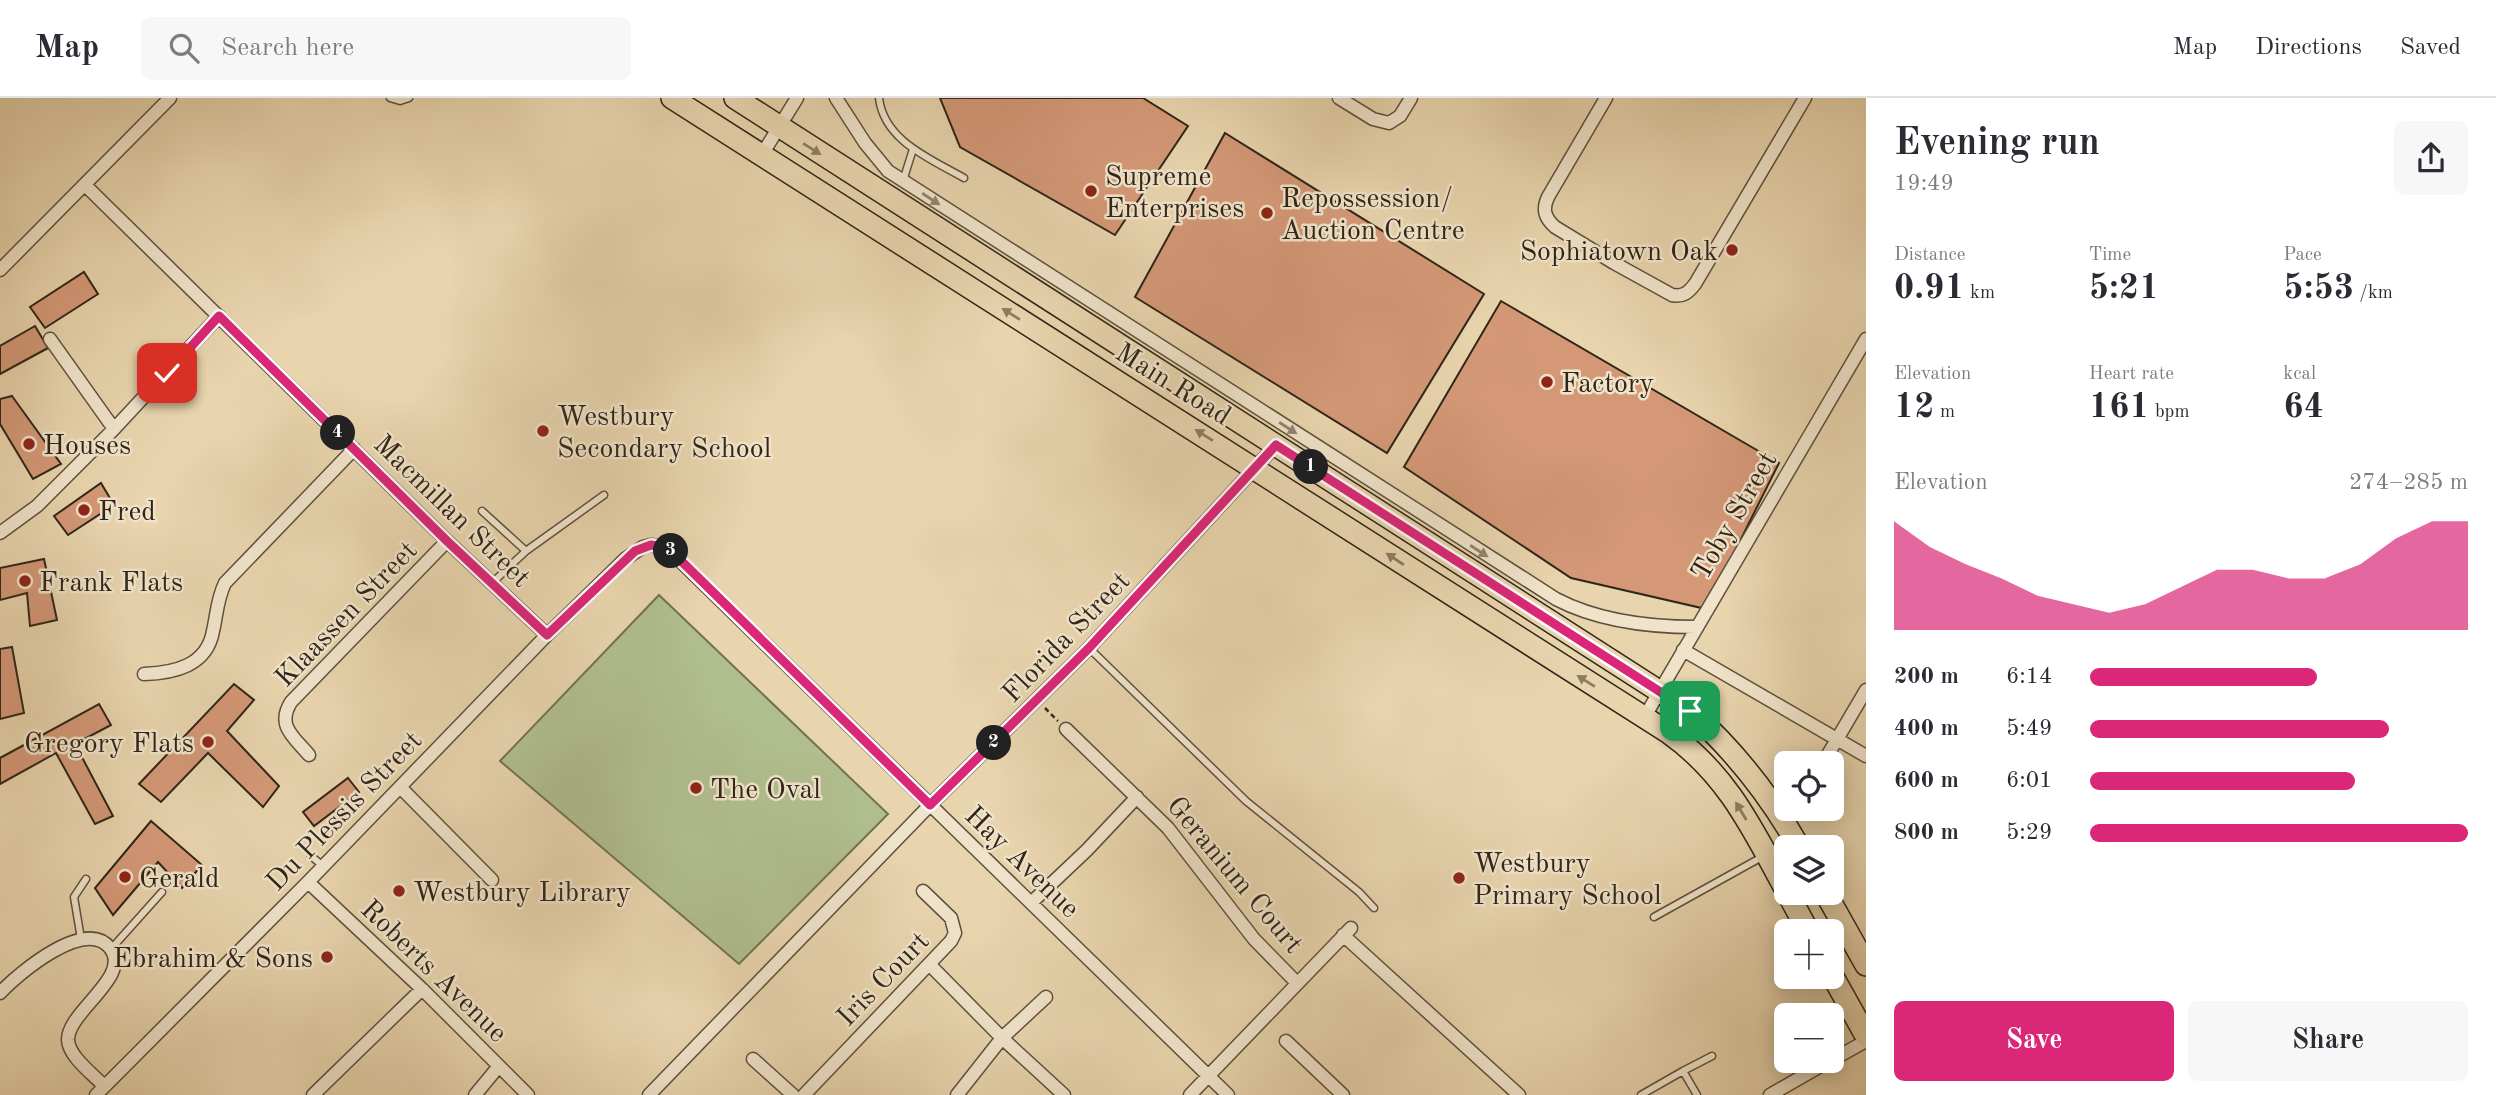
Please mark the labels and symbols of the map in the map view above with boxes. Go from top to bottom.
one-way arrow [803,142,822,155]
place label: Supreme Enterprises [1105,164,1244,224]
marker: Supreme Enterprises [1083,183,1099,199]
place label: Repossession/ Auction Centre [1281,186,1465,246]
one-way arrow [921,193,941,206]
marker: Repossession/ Auction Centre [1259,205,1275,221]
place label: Sophiatown Oak [1520,239,1718,267]
marker: Sophiatown Oak [1724,242,1740,258]
one-way arrow [1002,307,1021,320]
street label: Main Road [1110,339,1235,432]
pin [137,343,197,403]
place label: Factory [1561,371,1654,399]
marker: Factory [1539,374,1555,390]
place label: Westbury Secondary School [557,404,771,464]
pin: 4 [320,416,356,450]
one-way arrow [1278,422,1297,435]
marker: Westbury Secondary School [535,423,551,439]
one-way arrow [1194,429,1213,442]
street label: Macmillan Street [367,431,535,594]
place label: Houses [43,433,131,461]
marker: Houses [21,436,37,452]
street label: Toby Street [1688,447,1784,586]
pin: 1 [1294,450,1328,484]
place label: Fred [98,499,156,527]
marker: Fred [76,502,92,518]
pin: 3 [654,533,688,568]
street label: Klaassen Street [271,537,423,693]
one-way arrow [1470,544,1489,557]
one-way arrow [1385,552,1404,565]
street label: Florida Street [998,567,1136,709]
place label: Frank Flats [39,570,183,598]
marker: Frank Flats [17,573,33,589]
one-way arrow [1577,675,1596,688]
pin [1660,681,1720,741]
pin: 2 [976,726,1012,760]
street label: Du Plessis Street [262,727,428,897]
place label: Gregory Flats [24,731,194,759]
marker: Gregory Flats [200,734,216,750]
place label: The Oval [710,777,821,805]
marker: The Oval [688,780,704,796]
street label: Geranium Court [1160,792,1307,960]
street label: Hay Avenue [958,802,1084,924]
one-way arrow [1735,802,1748,821]
place label: Westbury Primary School [1473,851,1661,911]
place label: Gerald [139,866,220,894]
marker: Gerald [117,869,133,885]
marker: Westbury Primary School [1451,870,1467,886]
place label: Westbury Library [413,880,631,908]
marker: Westbury Library [391,883,407,899]
street label: Roberts Avenue [354,896,511,1049]
street label: Iris Court [833,928,936,1033]
place label: Ebrahim & Sons [113,946,313,974]
marker: Ebrahim & Sons [319,949,335,965]

